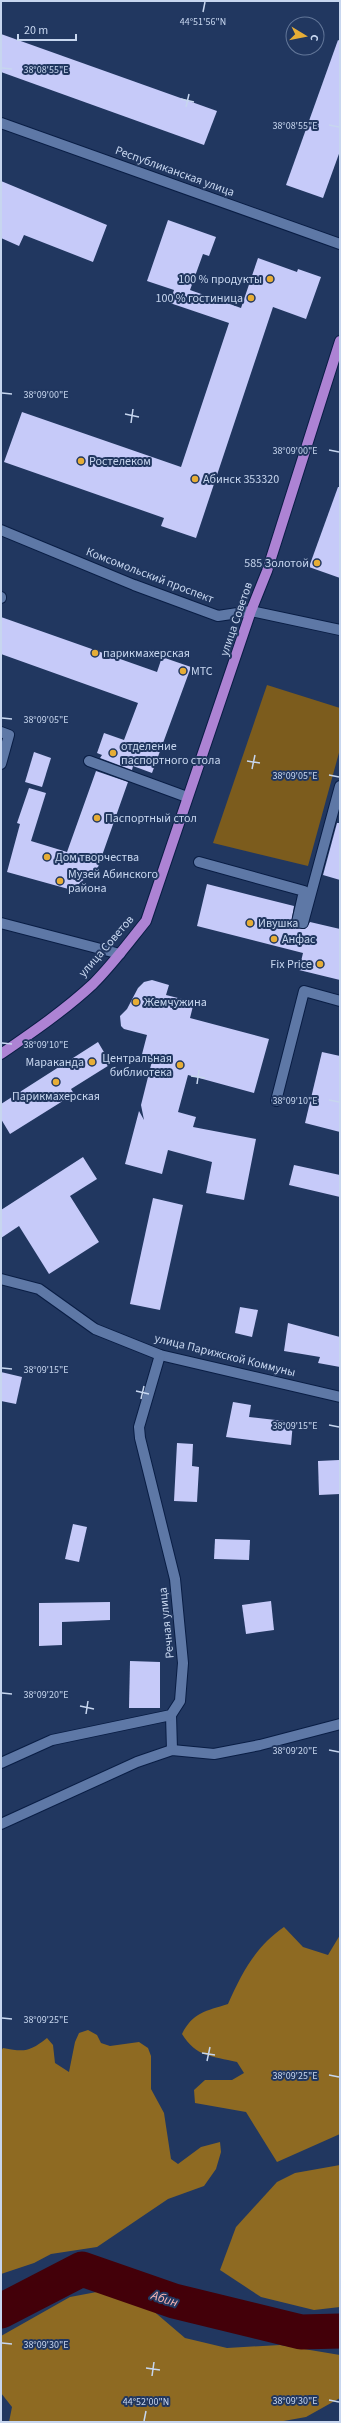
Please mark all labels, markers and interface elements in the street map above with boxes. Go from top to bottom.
text: 44°51'56"N [180,15,226,29]
scale bar [18,16,76,42]
north arrow [285,16,325,56]
text: 20 m [24,22,48,39]
text: С [306,33,322,43]
text: 38°08'55"E [23,63,69,77]
text: 38°08'55"E [272,119,318,133]
street label: Республиканская улица [113,142,237,201]
place label: 100 % продукты [178,271,262,288]
marker: 100 % продукты [265,274,275,284]
place label: 100 % гостиница [156,290,243,307]
marker: 100 % гостиница [246,293,256,303]
text: 38°09'00"E [23,388,69,402]
text: 38°09'00"E [272,444,318,458]
place label: Ростелеком [89,453,151,470]
marker: Ростелеком [76,456,86,466]
place label: Абинск 353320 [203,471,279,488]
marker: Абинск 353320 [190,474,200,484]
street label: Комсомольский проспект [84,543,217,608]
place label: 585 Золотой [244,555,309,572]
marker: 585 Золотой [312,558,322,568]
street label: улица Советов [216,580,257,658]
place label: парикмахерская [103,645,190,662]
marker: парикмахерская [90,648,100,658]
place label: МТС [191,663,213,680]
marker: МТС [178,666,188,676]
text: 38°09'05"E [23,713,69,727]
place label: отделение паспортного стола [121,738,220,769]
marker: отделение паспортного стола [108,748,118,758]
text: 38°09'05"E [272,769,318,783]
place label: Паспортный стол [105,810,197,827]
marker: Паспортный стол [92,813,102,823]
place label: Дом творчества [55,849,139,866]
marker: Дом творчества [42,852,52,862]
place label: Музей Абинского района [68,866,158,897]
marker: Музей Абинского района [55,876,65,886]
street label: улица Советов [75,912,138,981]
place label: Ивушка [258,915,298,932]
marker: Ивушка [245,918,255,928]
place label: Анфас [282,931,316,948]
marker: Анфас [269,934,279,944]
place label: Fix Price [270,956,312,973]
marker: Fix Price [315,959,325,969]
place label: Жемчужина [144,994,207,1011]
marker: Жемчужина [131,997,141,1007]
text: 38°09'10"E [23,1038,69,1052]
place label: Центральная библиотека [102,1050,172,1081]
place label: Мараканда [26,1054,84,1071]
marker: Мараканда [87,1057,97,1067]
marker: Центральная библиотека [175,1060,185,1070]
marker: Парикмахерская [51,1077,61,1087]
place label: Парикмахерская [12,1088,100,1105]
text: 38°09'10"E [272,1094,318,1108]
street label: улица Парижской Коммуны [152,1330,297,1381]
text: 38°09'15"E [23,1363,69,1377]
text: 38°09'15"E [272,1419,318,1433]
street label: Речная улица [154,1587,179,1659]
text: 38°09'20"E [23,1688,69,1702]
text: 38°09'20"E [272,1744,318,1758]
text: 38°09'25"E [23,2013,69,2027]
text: 38°09'25"E [272,2069,318,2083]
water label: Абин [148,2286,180,2312]
text: 38°09'30"E [23,2338,69,2352]
text: 38°09'30"E [272,2394,318,2408]
text: 44°52'00"N [123,2395,169,2409]

